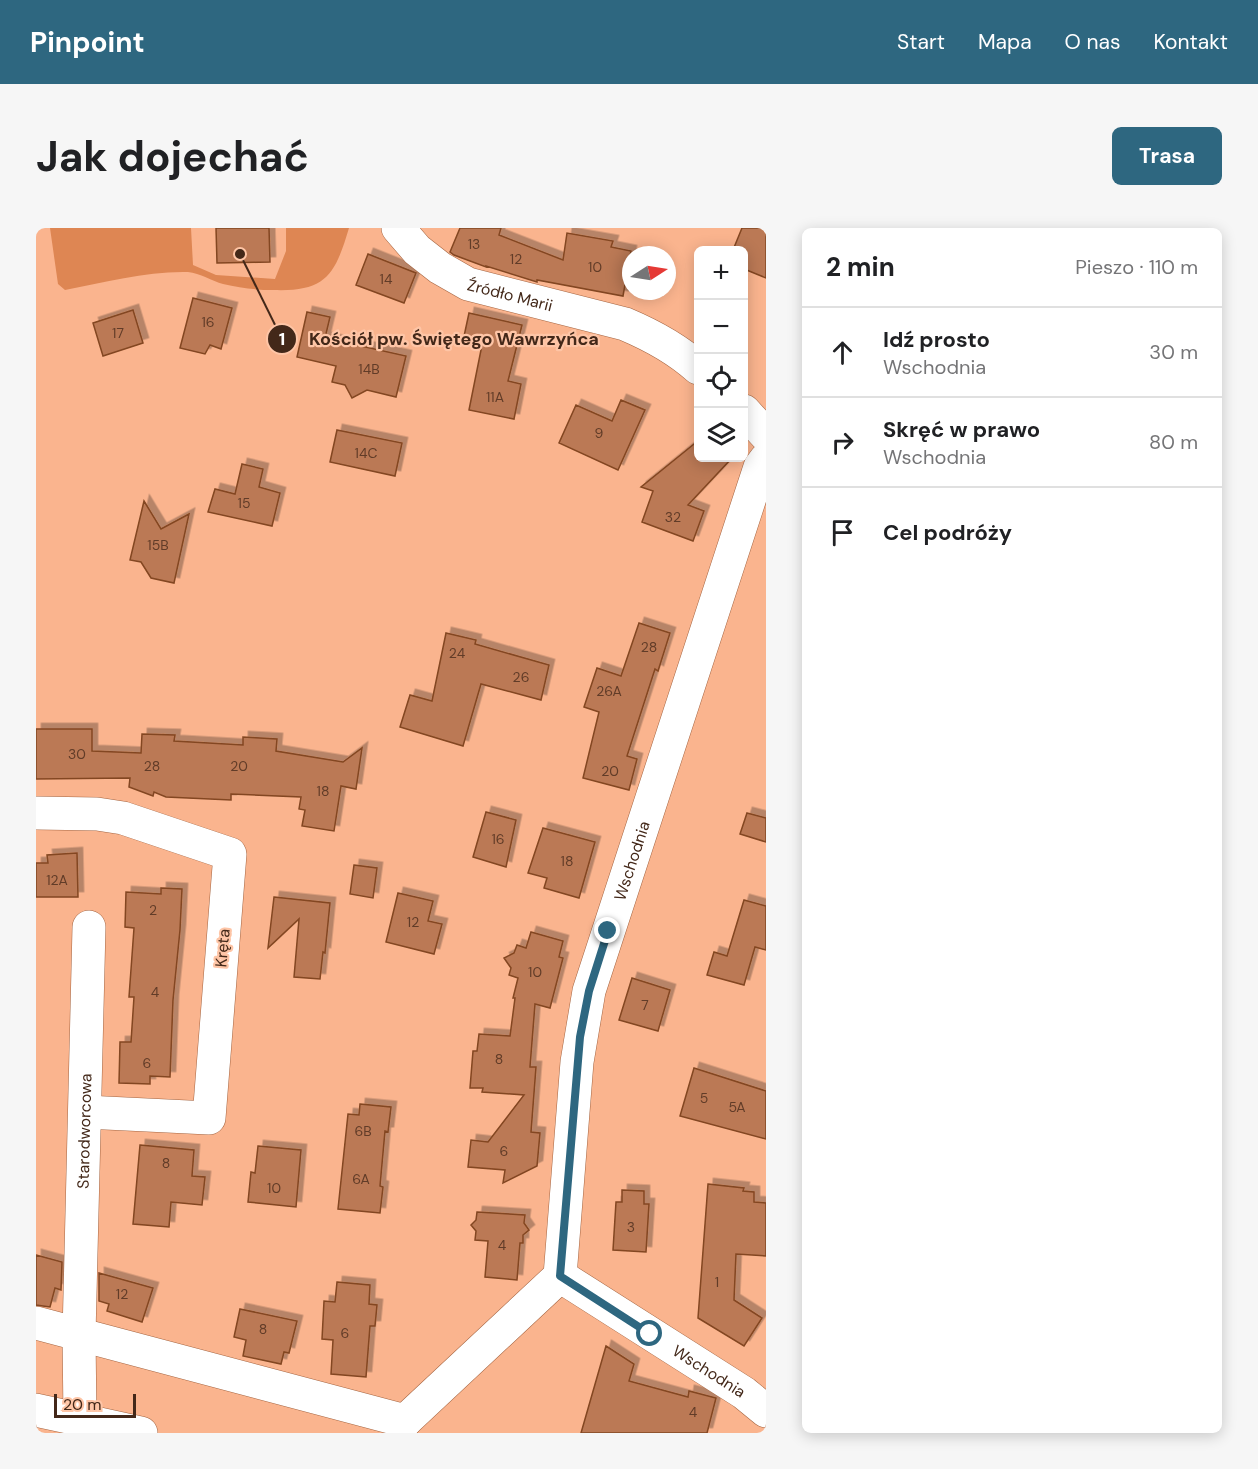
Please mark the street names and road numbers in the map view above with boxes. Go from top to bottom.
street label: Źródło Marii [465,274,555,316]
street label: Wschodnia [609,818,655,903]
street label: Kręta [210,928,235,968]
street label: Starodworcowa [73,1073,96,1189]
street label: Wschodnia [669,1340,750,1402]

